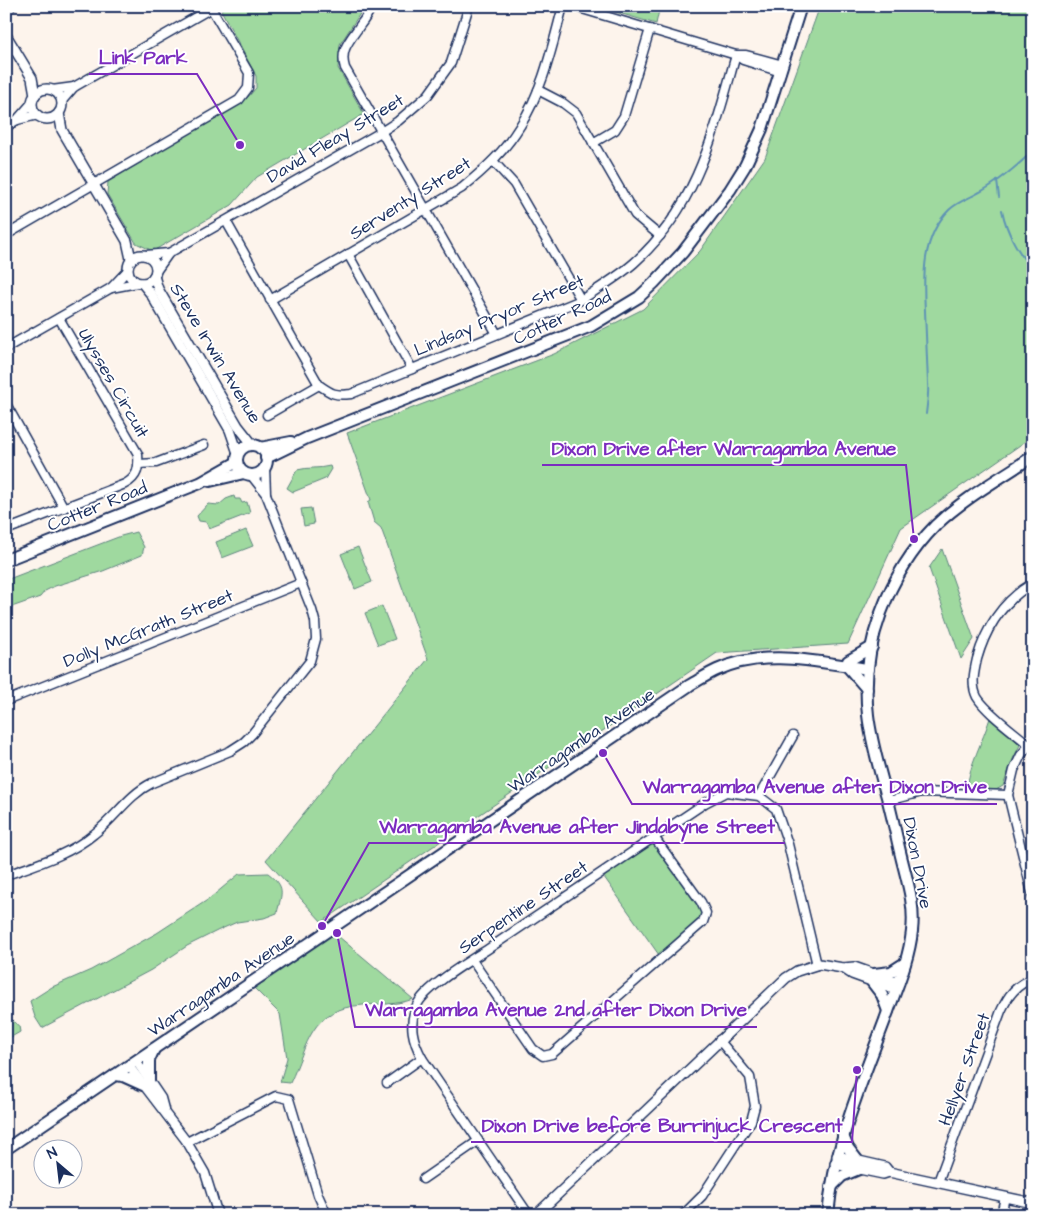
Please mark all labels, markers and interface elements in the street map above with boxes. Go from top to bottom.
callout: Link Park [89,40,197,74]
text: Link Park [99,45,188,72]
street label: David Fleay Street [262,87,410,190]
street label: Serventy Street [345,151,477,247]
street label: Lindsay Pryor Street [410,268,589,364]
street label: Steve Irwin Avenue [164,278,267,428]
street label: Cotter Road [509,284,615,351]
street label: Ulysses Circuit [71,324,155,444]
callout: Dixon Drive after Warragamba Avenue [542,431,906,465]
text: Dixon Drive after Warragamba Avenue [552,436,897,464]
street label: Cotter Road [44,475,151,538]
street label: Dolly McGrath Street [59,583,238,675]
street label: Warragamba Avenue [503,682,661,800]
callout: Warragamba Avenue after Dixon Drive [632,770,997,804]
text: Warragamba Avenue after Dixon Drive [642,774,988,802]
callout: Warragamba Avenue after Jindabyne Street [369,809,785,843]
text: Warragamba Avenue after Jindabyne Street [378,814,775,842]
street label: Dixon Drive [896,815,939,911]
street label: Serpentine Street [453,854,594,960]
street label: Warragamba Avenue [143,926,301,1044]
callout: Warragamba Avenue 2nd after Dixon Drive [355,993,757,1027]
text: Warragamba Avenue 2nd after Dixon Drive [364,997,748,1025]
street label: Hellyer Street [932,1009,998,1130]
callout: Dixon Drive before Burrinjuck Crescent [471,1108,852,1142]
text: Dixon Drive before Burrinjuck Crescent [482,1113,843,1140]
north arrow [32,1138,82,1188]
text: N [44,1142,61,1164]

